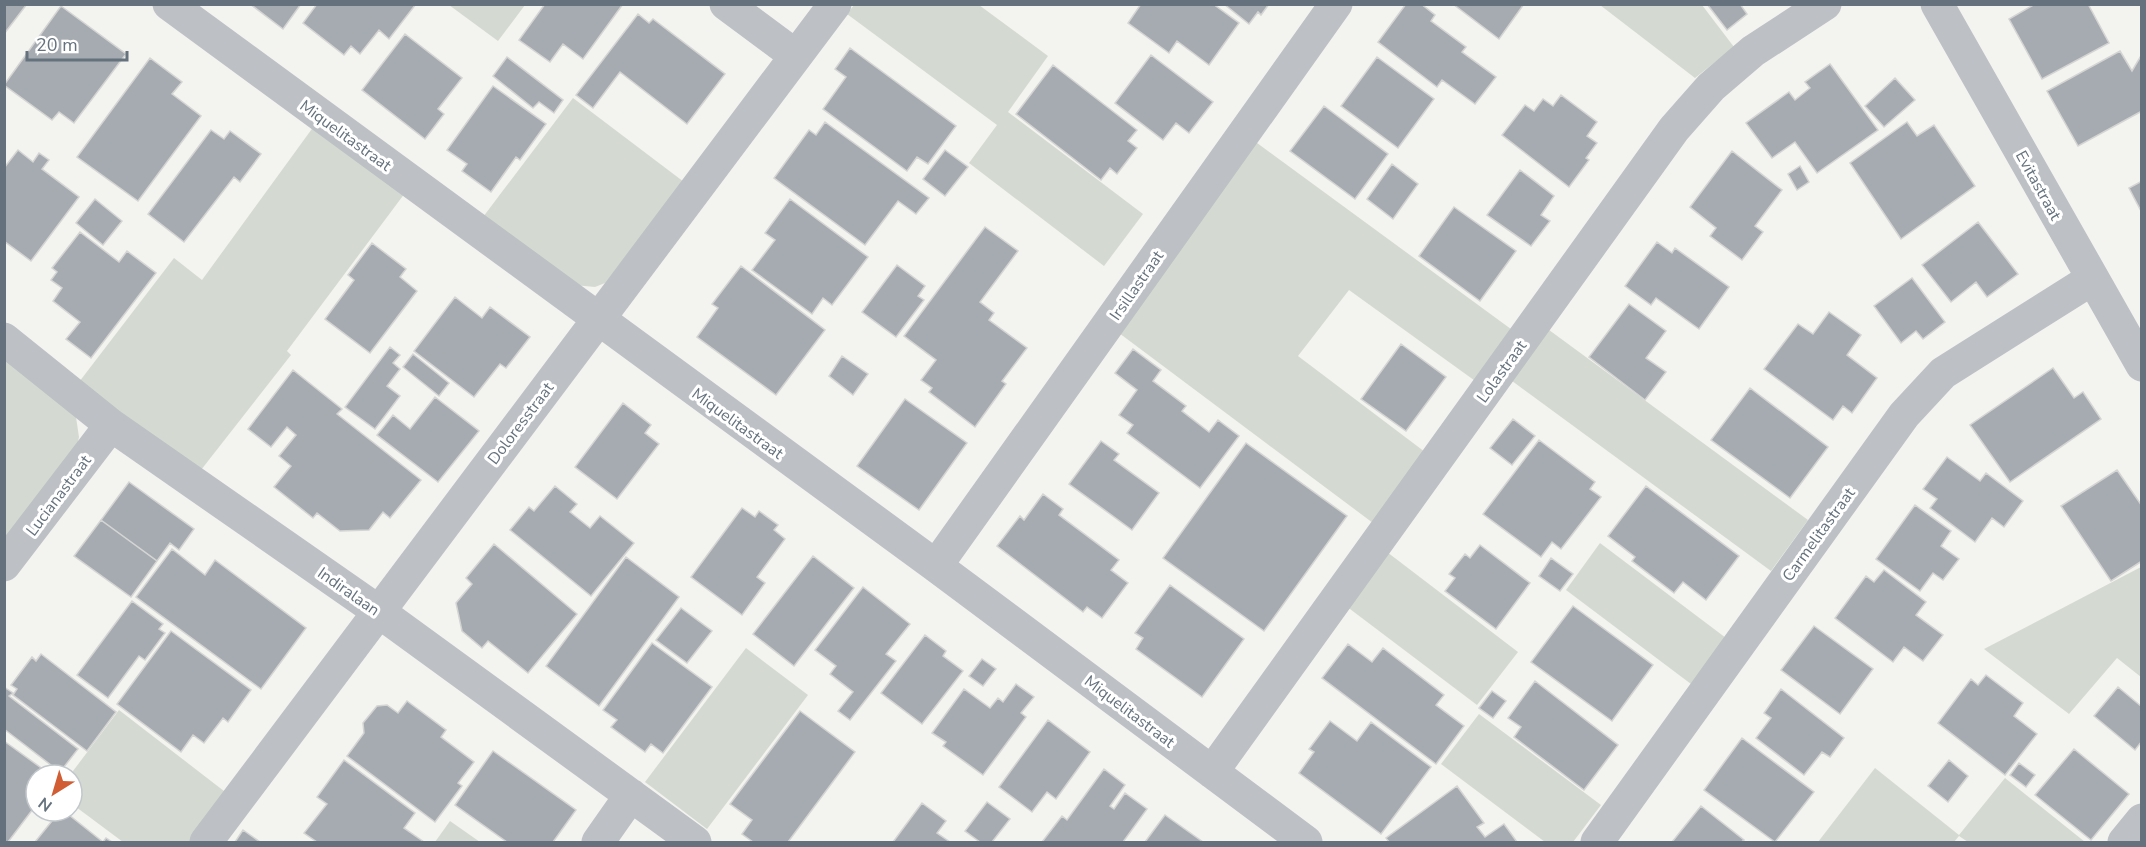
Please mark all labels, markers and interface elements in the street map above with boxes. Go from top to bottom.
scale bar [27,24,128,62]
text: 20 m [36,33,78,57]
street label: Miquelitastraat [295,95,396,177]
street label: Evitastraat [2010,147,2067,225]
street label: Irsillastraat [1105,246,1169,325]
street label: Lolastraat [1472,336,1532,407]
street label: Doloresstraat [483,378,559,469]
street label: Miquelitastraat [687,383,788,465]
street label: Lucianastraat [21,450,97,541]
street label: Carmelitastraat [1777,483,1861,586]
street label: Indiralaan [313,562,384,621]
street label: Miquelitastraat [1080,670,1180,753]
north arrow [24,763,84,823]
text: N [34,792,57,817]

